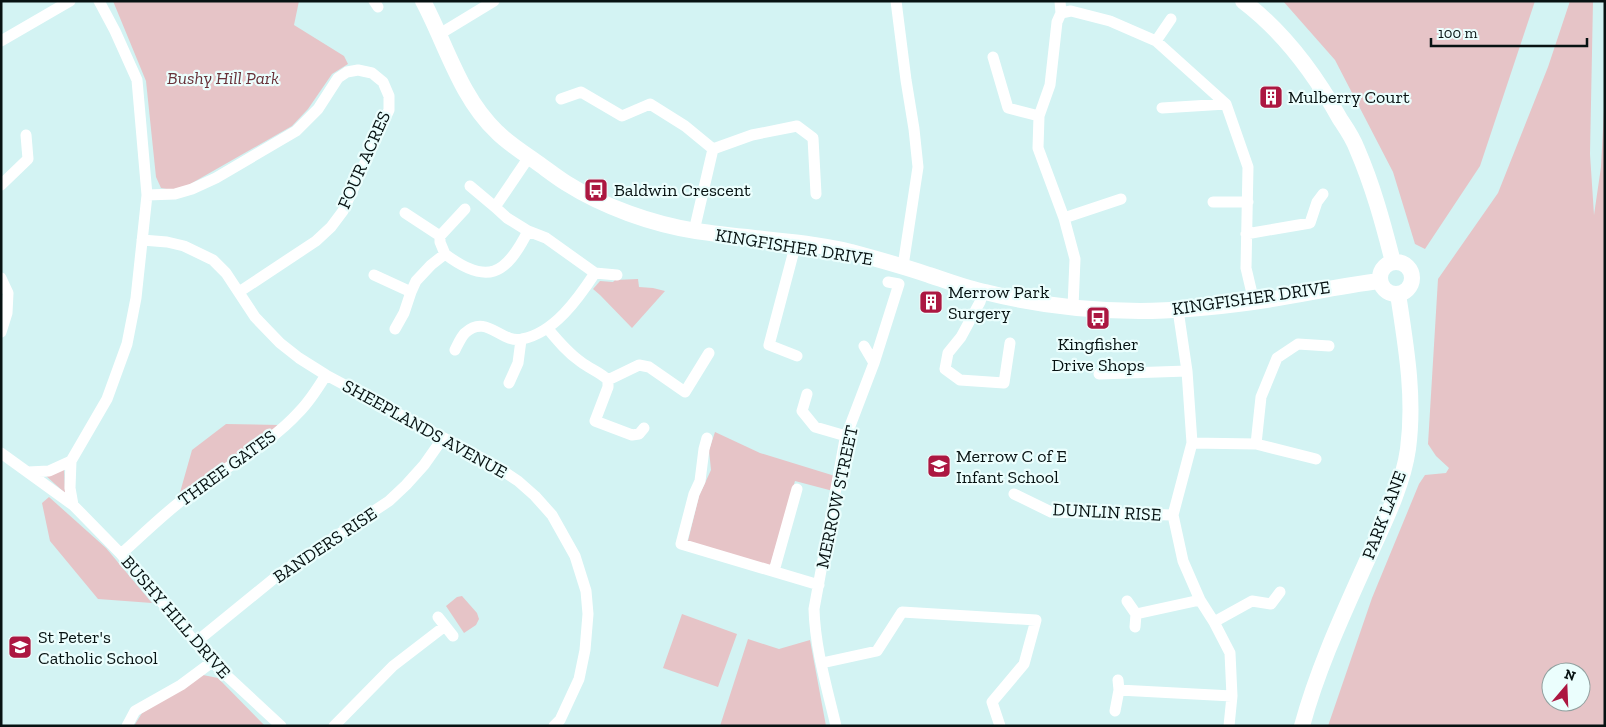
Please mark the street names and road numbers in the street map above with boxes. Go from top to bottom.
street label: FOUR ACRES [333,108,395,212]
street label: KINGFISHER DRIVE [714,224,874,270]
street label: KINGFISHER DRIVE [1171,276,1331,320]
street label: SHEEPLANDS AVENUE [339,375,511,483]
street label: MERROW STREET [811,423,863,571]
street label: THREE GATES [174,425,280,511]
street label: PARK LANE [1357,468,1411,562]
street label: DUNLIN RISE [1052,498,1162,526]
street label: BANDERS RISE [269,502,381,588]
street label: BUSHY HILL DRIVE [117,551,235,683]

